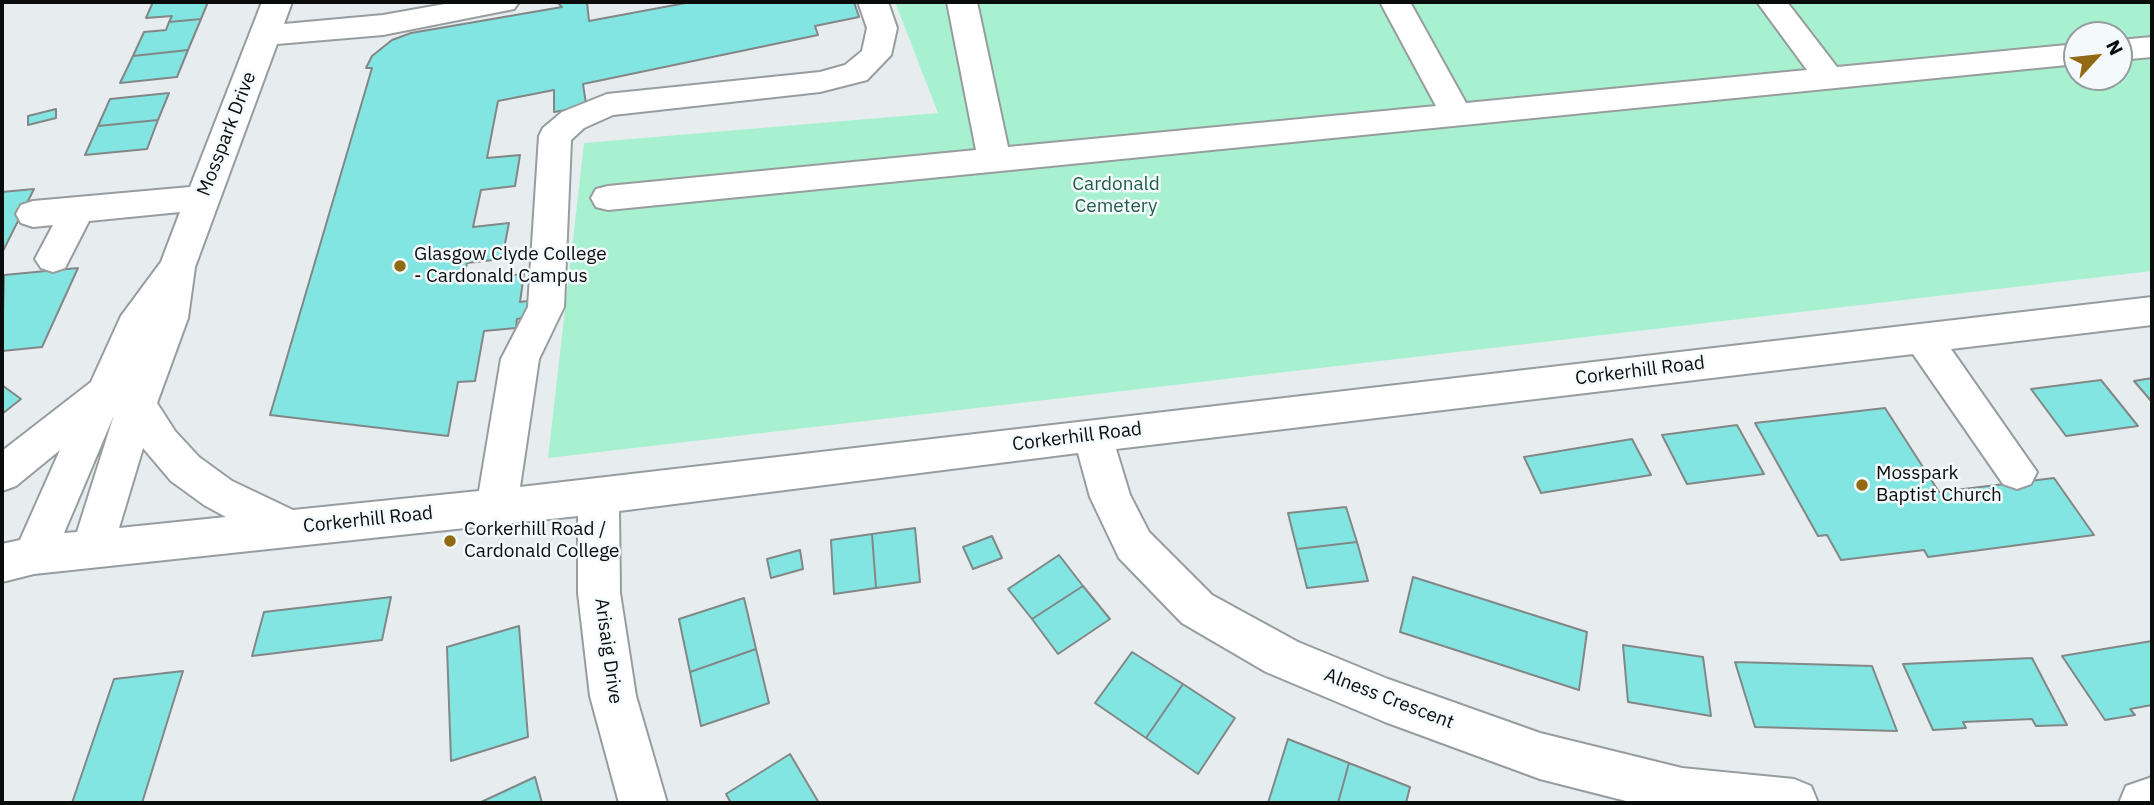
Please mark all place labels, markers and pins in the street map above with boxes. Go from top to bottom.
place label: Glasgow Clyde College - Cardonald Campus [414,244,607,288]
marker: Glasgow Clyde College - Cardonald Campus [392,258,408,274]
place label: Mosspark Baptist Church [1876,463,2002,507]
marker: Mosspark Baptist Church [1854,477,1870,493]
place label: Corkerhill Road / Cardonald College [464,519,620,563]
marker: Corkerhill Road / Cardonald College [442,533,458,549]

